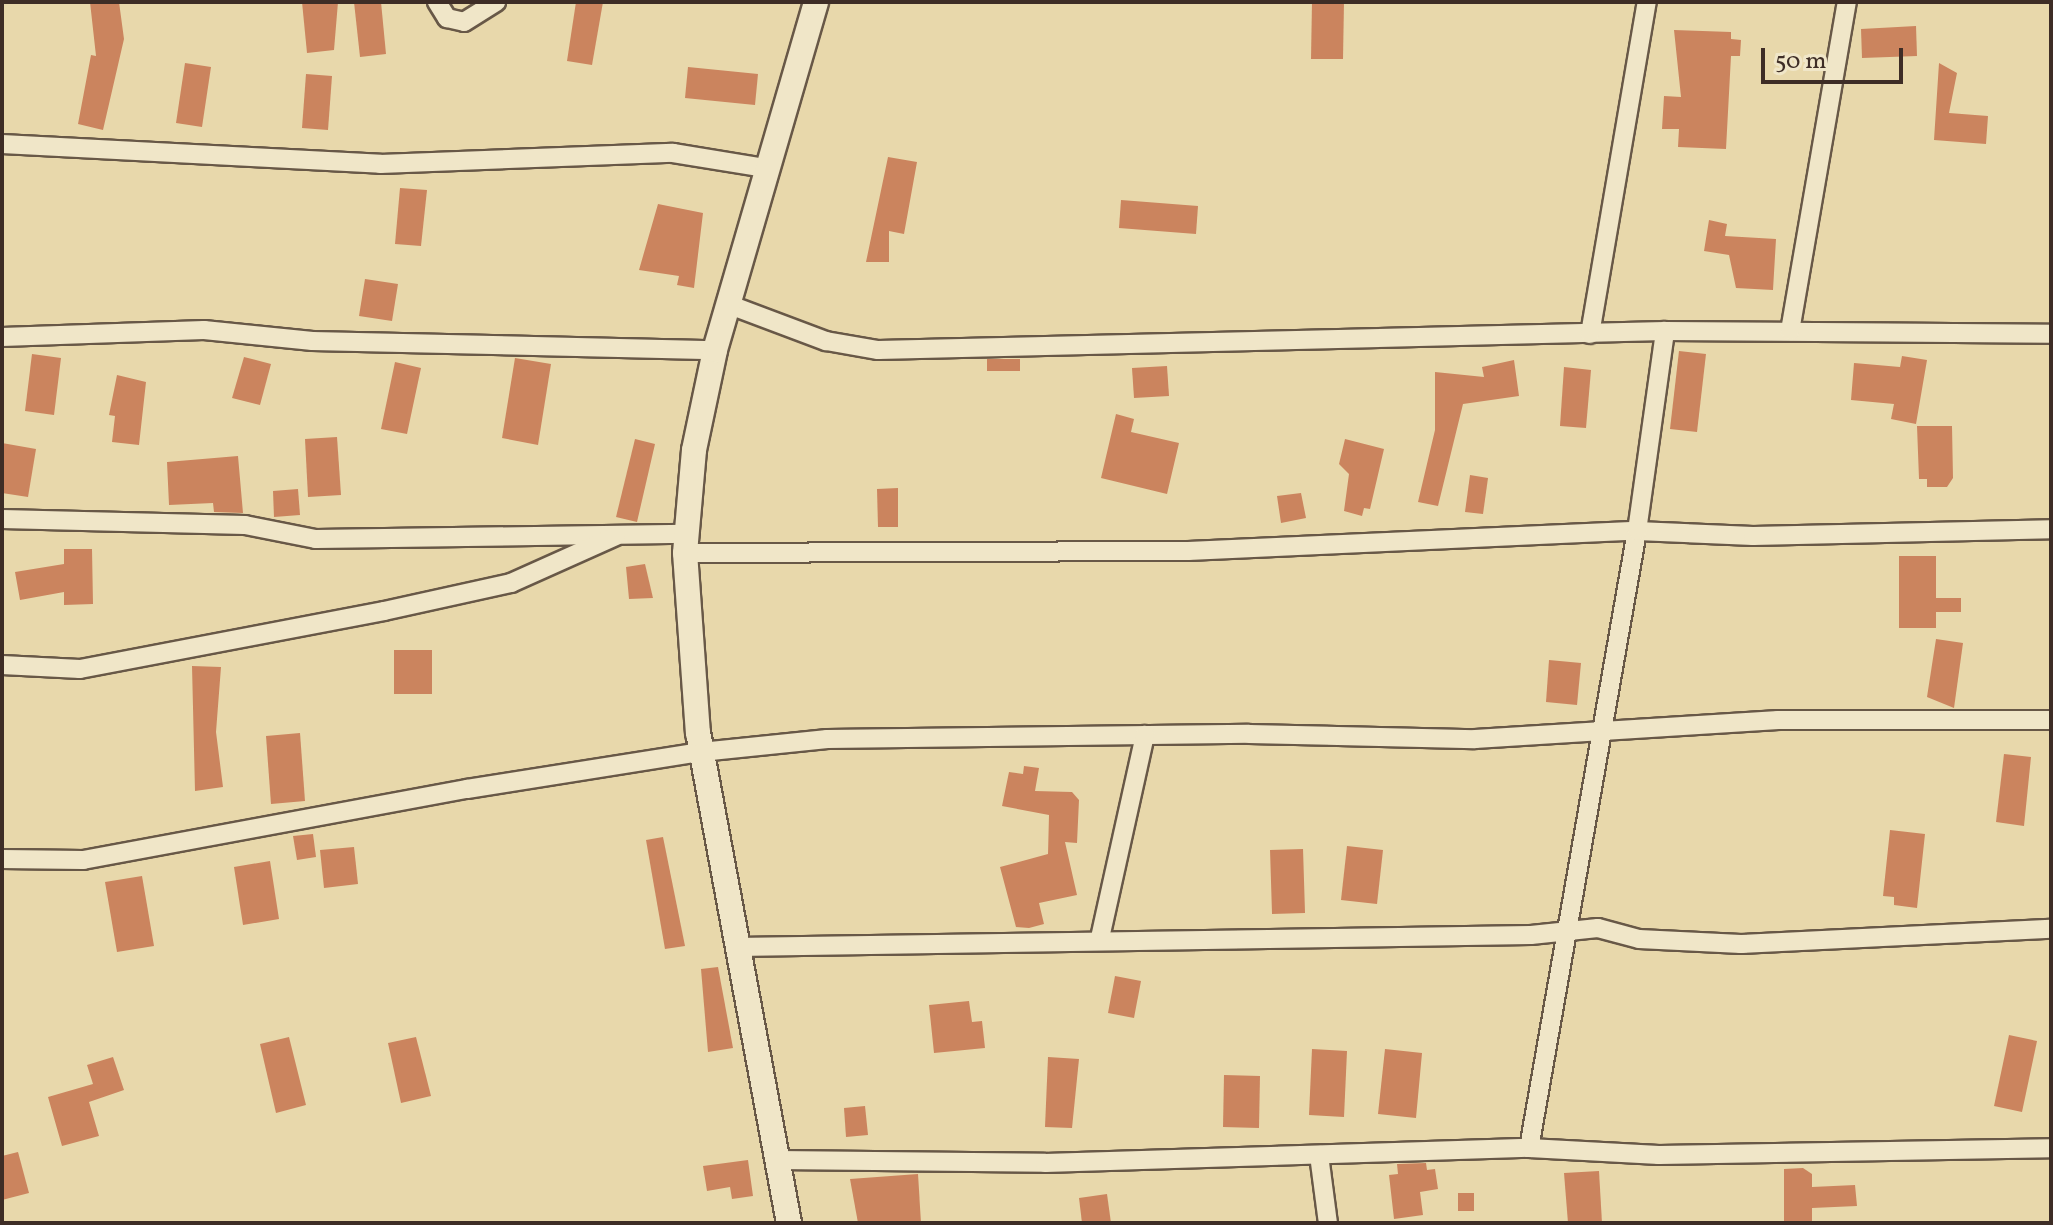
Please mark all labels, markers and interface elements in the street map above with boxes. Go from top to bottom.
scale bar [1765,32,1907,82]
text: 50 m [1775,45,1827,79]

